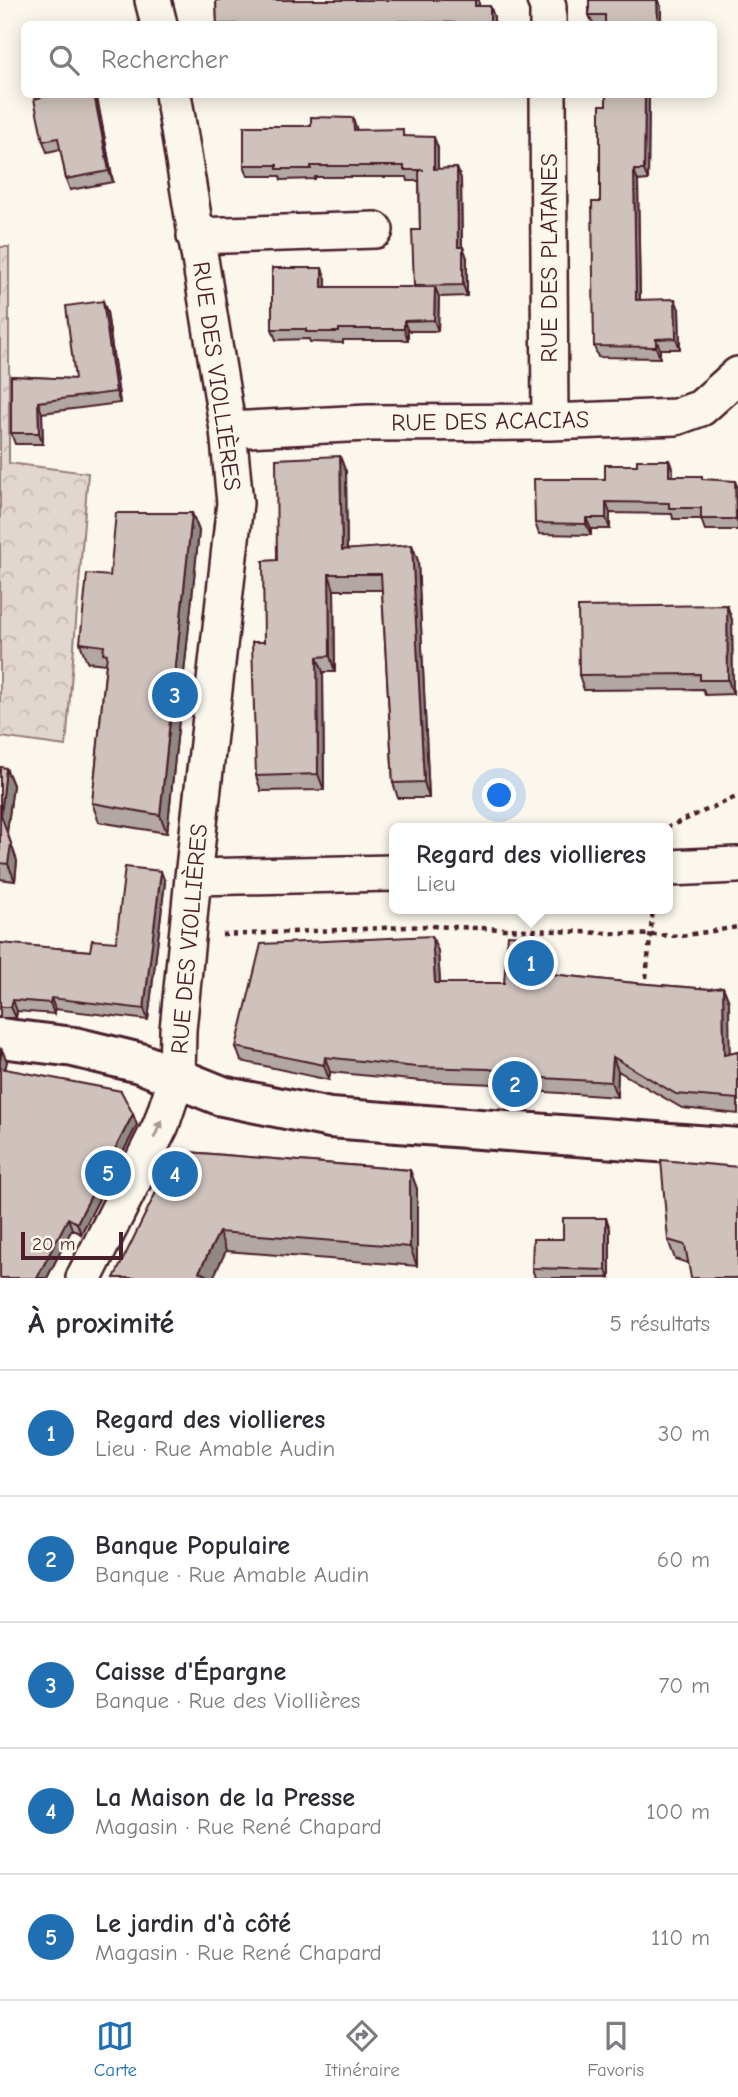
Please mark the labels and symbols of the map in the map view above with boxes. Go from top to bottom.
street label: RUE DES PLATANES [535,153,563,363]
street label: RUE DES VIOLLIÈRES [187,260,247,492]
street label: RUE DES ACACIAS [391,405,589,437]
pin: 3 [152,669,198,721]
your location [482,778,516,812]
street label: RUE DES VIOLLIÈRES [165,823,213,1055]
pin: 1 [508,937,554,989]
pin: 2 [492,1058,538,1110]
one-way arrow [152,1119,164,1139]
pin: 5 [85,1147,131,1199]
pin: 4 [152,1148,198,1200]
scale bar [21,1229,122,1261]

